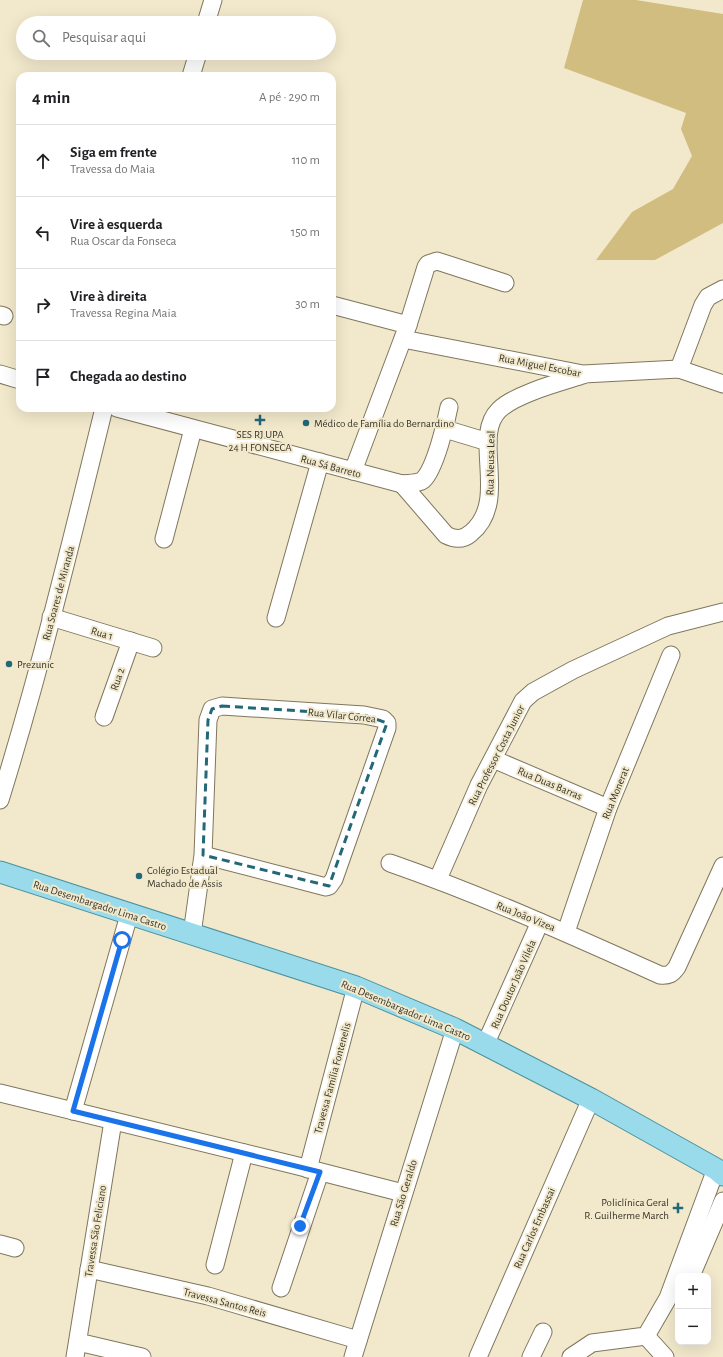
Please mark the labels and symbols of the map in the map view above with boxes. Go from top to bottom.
street label: Rua Miguel Escobar [498,352,582,379]
marker: SES RJ UPA 24 H FONSECA [254,414,266,426]
marker: Médico de Família do Bernardino [301,418,311,428]
place label: Médico de Família do Bernardino [314,418,454,429]
place label: SES RJ UPA 24 H FONSECA [228,429,292,453]
street label: Rua Neusa Leal [484,431,497,495]
street label: Rua Sá Barreto [299,453,362,480]
street label: Rua Soares de Miranda [41,545,76,641]
street label: Rua 1 [90,625,114,642]
marker: Prezunic [4,659,14,669]
place label: Prezunic [17,659,55,670]
street label: Rua 2 [108,666,126,692]
street label: Rua Professor Costa Junior [466,703,527,807]
street label: Rua Vilar Correa [307,706,377,725]
street label: Rua Duas Barras [516,765,584,802]
street label: Rua Monerat [600,765,631,821]
place label: Colégio Estadual Machado de Assis [147,865,222,889]
marker: Colégio Estadual Machado de Assis [134,871,144,881]
street label: Rua Desembargador Lima Castro [32,879,168,932]
street label: Rua João Vizea [495,900,557,933]
route start [113,931,131,949]
street label: Rua Doutor João Vilela [489,938,538,1030]
street label: Rua Desembargador Lima Castro [339,978,472,1043]
street label: Travessa Família Fontenelis [312,1021,353,1135]
street label: Rua São Geraldo [388,1158,419,1228]
street label: Travessa São Feliciano [83,1184,108,1278]
street label: Rua Carlos Embassai [512,1186,557,1270]
place label: Policlínica Geral R. Guilherme March [584,1197,669,1221]
marker: Policlínica Geral R. Guilherme March [672,1202,684,1214]
route end [291,1217,309,1235]
street label: Travessa Santos Reis [182,1286,268,1319]

